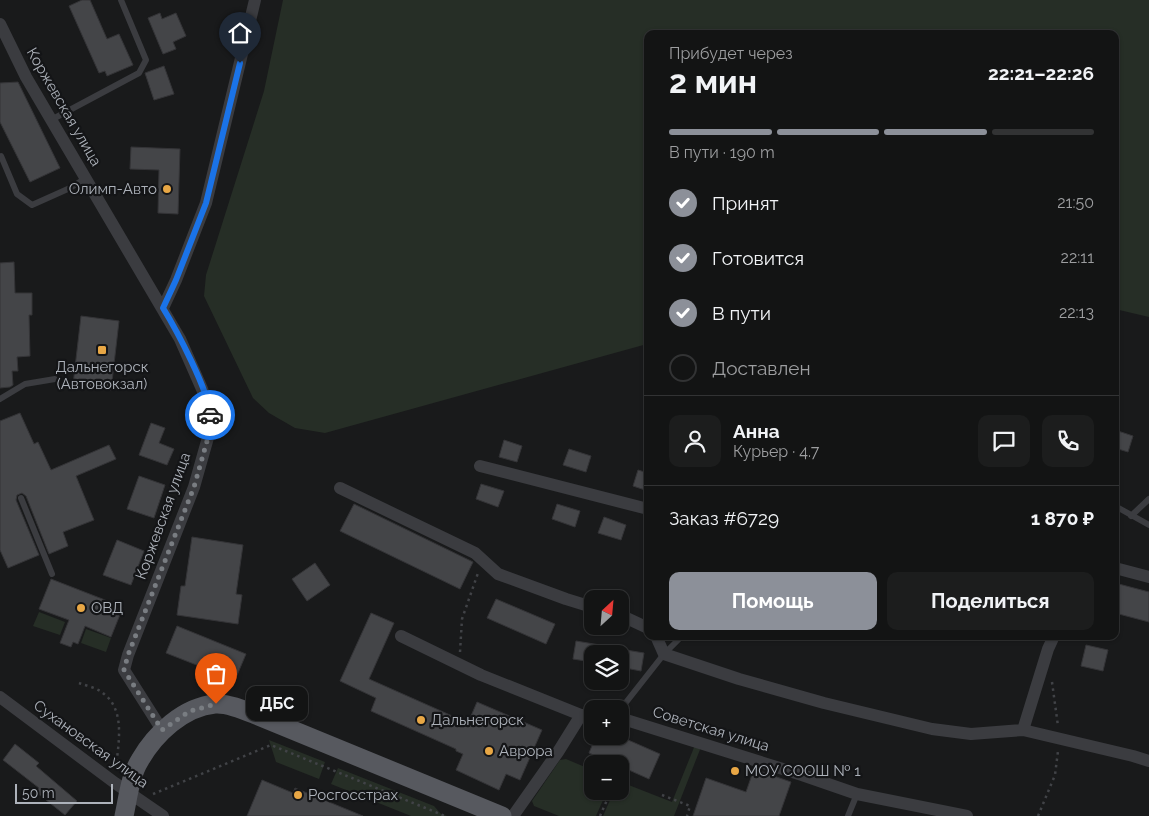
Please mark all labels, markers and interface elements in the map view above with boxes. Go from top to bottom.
pin [219,12,261,63]
icon: home [226,19,254,47]
text: Прибудет через [669,44,793,63]
street label: Коржевская улица [23,45,105,169]
text: 22:21–22:26 [988,62,1094,84]
text: 2 мин [669,63,757,100]
text: В пути · 190 m [669,143,775,162]
place label: Олимп-Авто [69,180,157,198]
marker: Олимп-Авто [161,183,173,195]
icon: check [669,189,697,217]
text: Принят [712,192,779,214]
text: 21:50 [1057,193,1094,212]
icon: check [669,244,697,272]
text: Готовится [712,247,804,269]
text: 22:11 [1061,248,1094,267]
icon: check [669,299,697,327]
text: В пути [712,302,771,324]
text: 22:13 [1059,303,1094,322]
marker: Дальнегорск (Автовокзал) [96,344,108,356]
text: Доставлен [712,357,811,379]
place label: Дальнегорск (Автовокзал) [55,358,149,393]
courier [185,390,235,440]
icon: car [196,401,224,429]
button: person [669,415,721,467]
button: chat [978,415,1030,467]
button: phone [1042,415,1094,467]
text: Анна [733,420,780,442]
text: Курьер · 4.7 [733,442,819,461]
street label: Коржевская улица [132,450,194,582]
text: Заказ #6729 [669,507,779,529]
text: 1 870 ₽ [1031,507,1094,529]
button: Помощь [669,572,877,630]
button: Поделиться [887,572,1094,630]
north arrow [584,590,629,635]
map controls [584,590,629,800]
place label: ОВД [91,599,123,617]
marker: ОВД [75,602,87,614]
button: layers [584,645,629,690]
pin [195,653,237,704]
icon: bag [202,660,230,688]
callout: ДБС [246,686,308,722]
text: ДБС [260,694,294,713]
street label: Сухановская улица [30,696,152,792]
button: + [584,700,629,745]
street label: Советская улица [651,703,771,755]
place label: Дальнегорск [431,711,524,729]
marker: Дальнегорск [415,714,427,726]
place label: Аврора [499,742,553,760]
marker: Аврора [483,745,495,757]
button: − [584,755,629,800]
place label: МОУ СООШ № 1 [745,762,861,780]
marker: МОУ СООШ № 1 [729,765,741,777]
scale bar [15,781,112,804]
text: 50 m [22,785,55,801]
place label: Росгосстрах [308,786,398,804]
marker: Росгосстрах [292,789,304,801]

